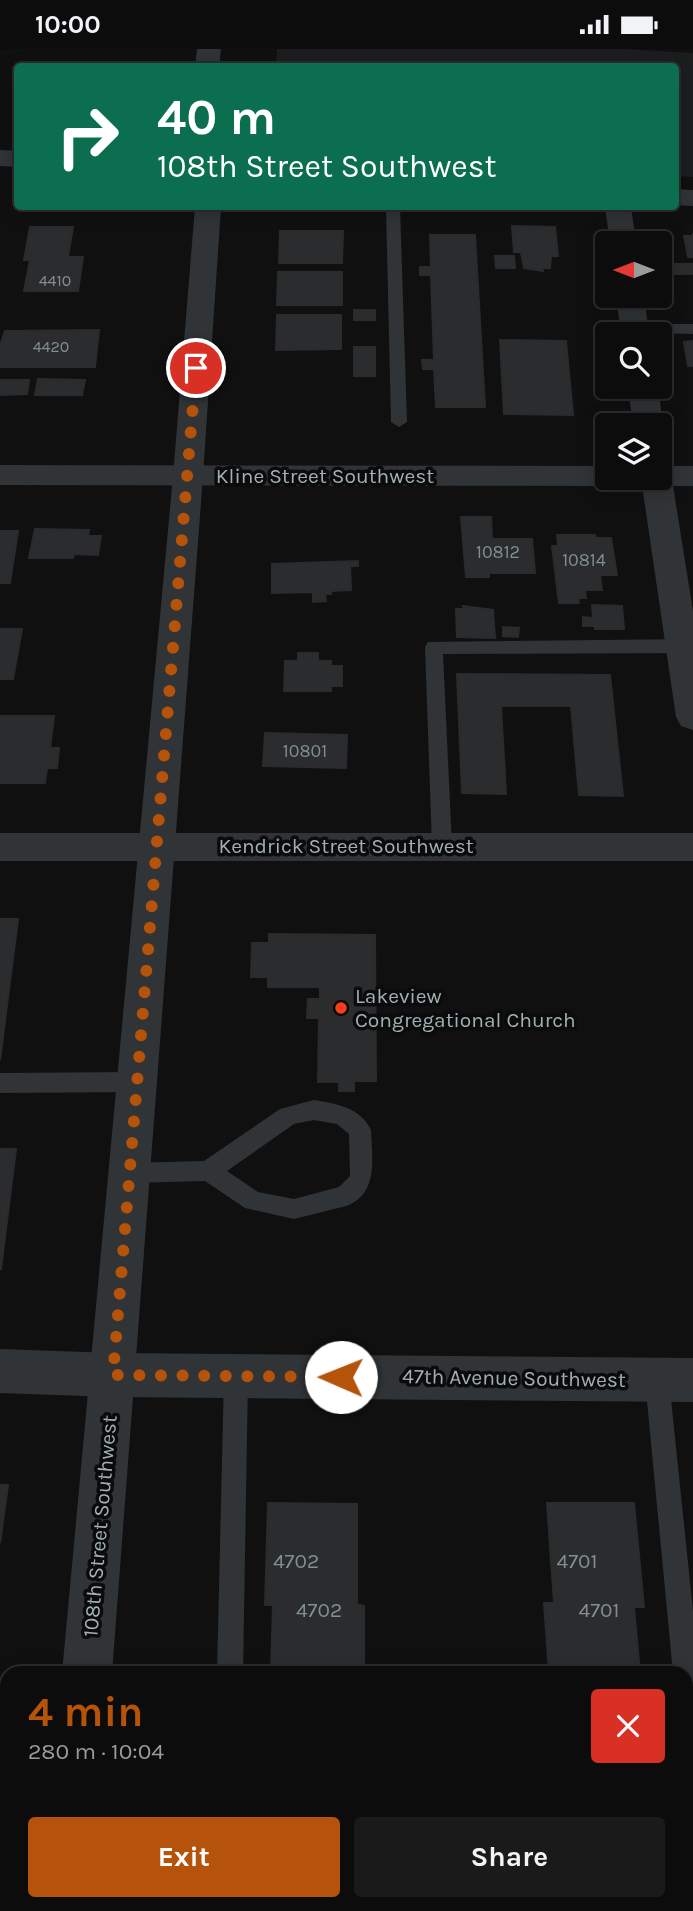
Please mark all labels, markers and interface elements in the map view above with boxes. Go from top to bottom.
text: 10:00 [35,9,101,40]
text: 40 m [157,89,276,146]
icon: right [42,91,133,182]
text: 108th Street Southwest [157,148,497,185]
north arrow [595,231,672,308]
map controls [595,231,672,490]
house number: 4410 [39,271,71,290]
button: search [595,322,672,399]
house number: 4420 [33,337,69,356]
pin [166,338,226,398]
icon: arrive [177,349,215,387]
button: layers [595,413,672,490]
street label: Kline Street Southwest [216,464,434,488]
house number: 10812 [476,541,520,563]
house number: 10814 [562,549,606,571]
house number: 10801 [283,740,327,762]
street label: Kendrick Street Southwest [218,834,474,858]
place label: Lakeview Congregational Church [355,984,576,1032]
marker: Lakeview Congregational Church [333,1000,349,1016]
position arrow [304,1340,378,1414]
street label: 47th Avenue Southwest [402,1364,626,1392]
street label: 108th Street Southwest [78,1414,122,1638]
house number: 4702 [273,1549,319,1573]
house number: 4701 [557,1549,598,1573]
house number: 4702 [296,1598,342,1622]
house number: 4701 [579,1598,620,1622]
text: 4 min [28,1687,143,1737]
button: close [591,1689,665,1763]
text: 280 m · 10:04 [28,1738,164,1765]
button: Exit [28,1817,340,1897]
button: Share [354,1817,665,1897]

